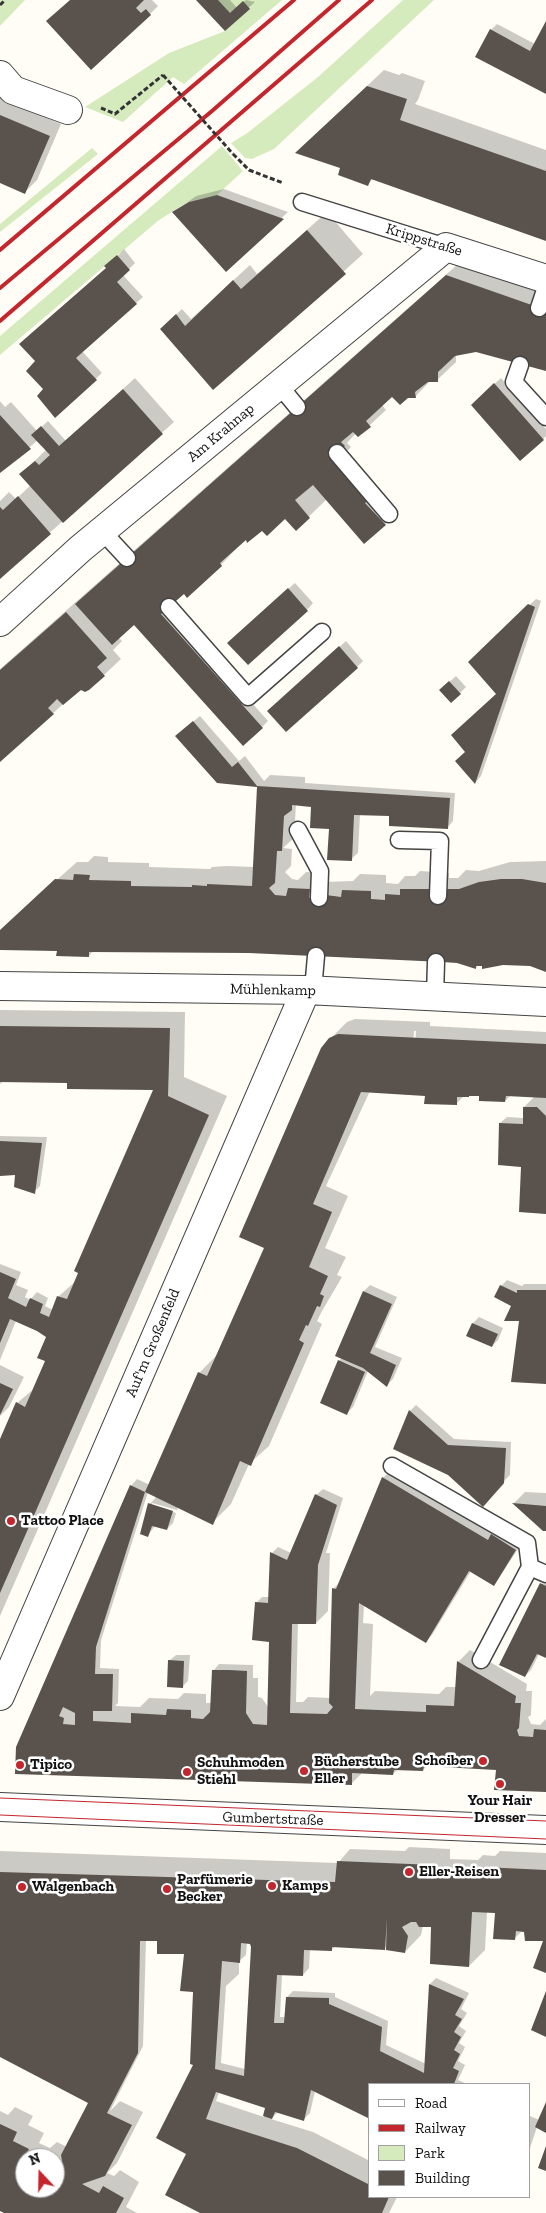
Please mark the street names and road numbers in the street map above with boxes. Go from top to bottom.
street label: Krippstraße [384,220,464,260]
street label: Am Krahnap [184,400,258,466]
street label: Mühlenkamp [230,980,316,1000]
street label: Auf'm Großenfeld [122,1286,184,1400]
street label: Gumbertstraße [222,1808,324,1830]

